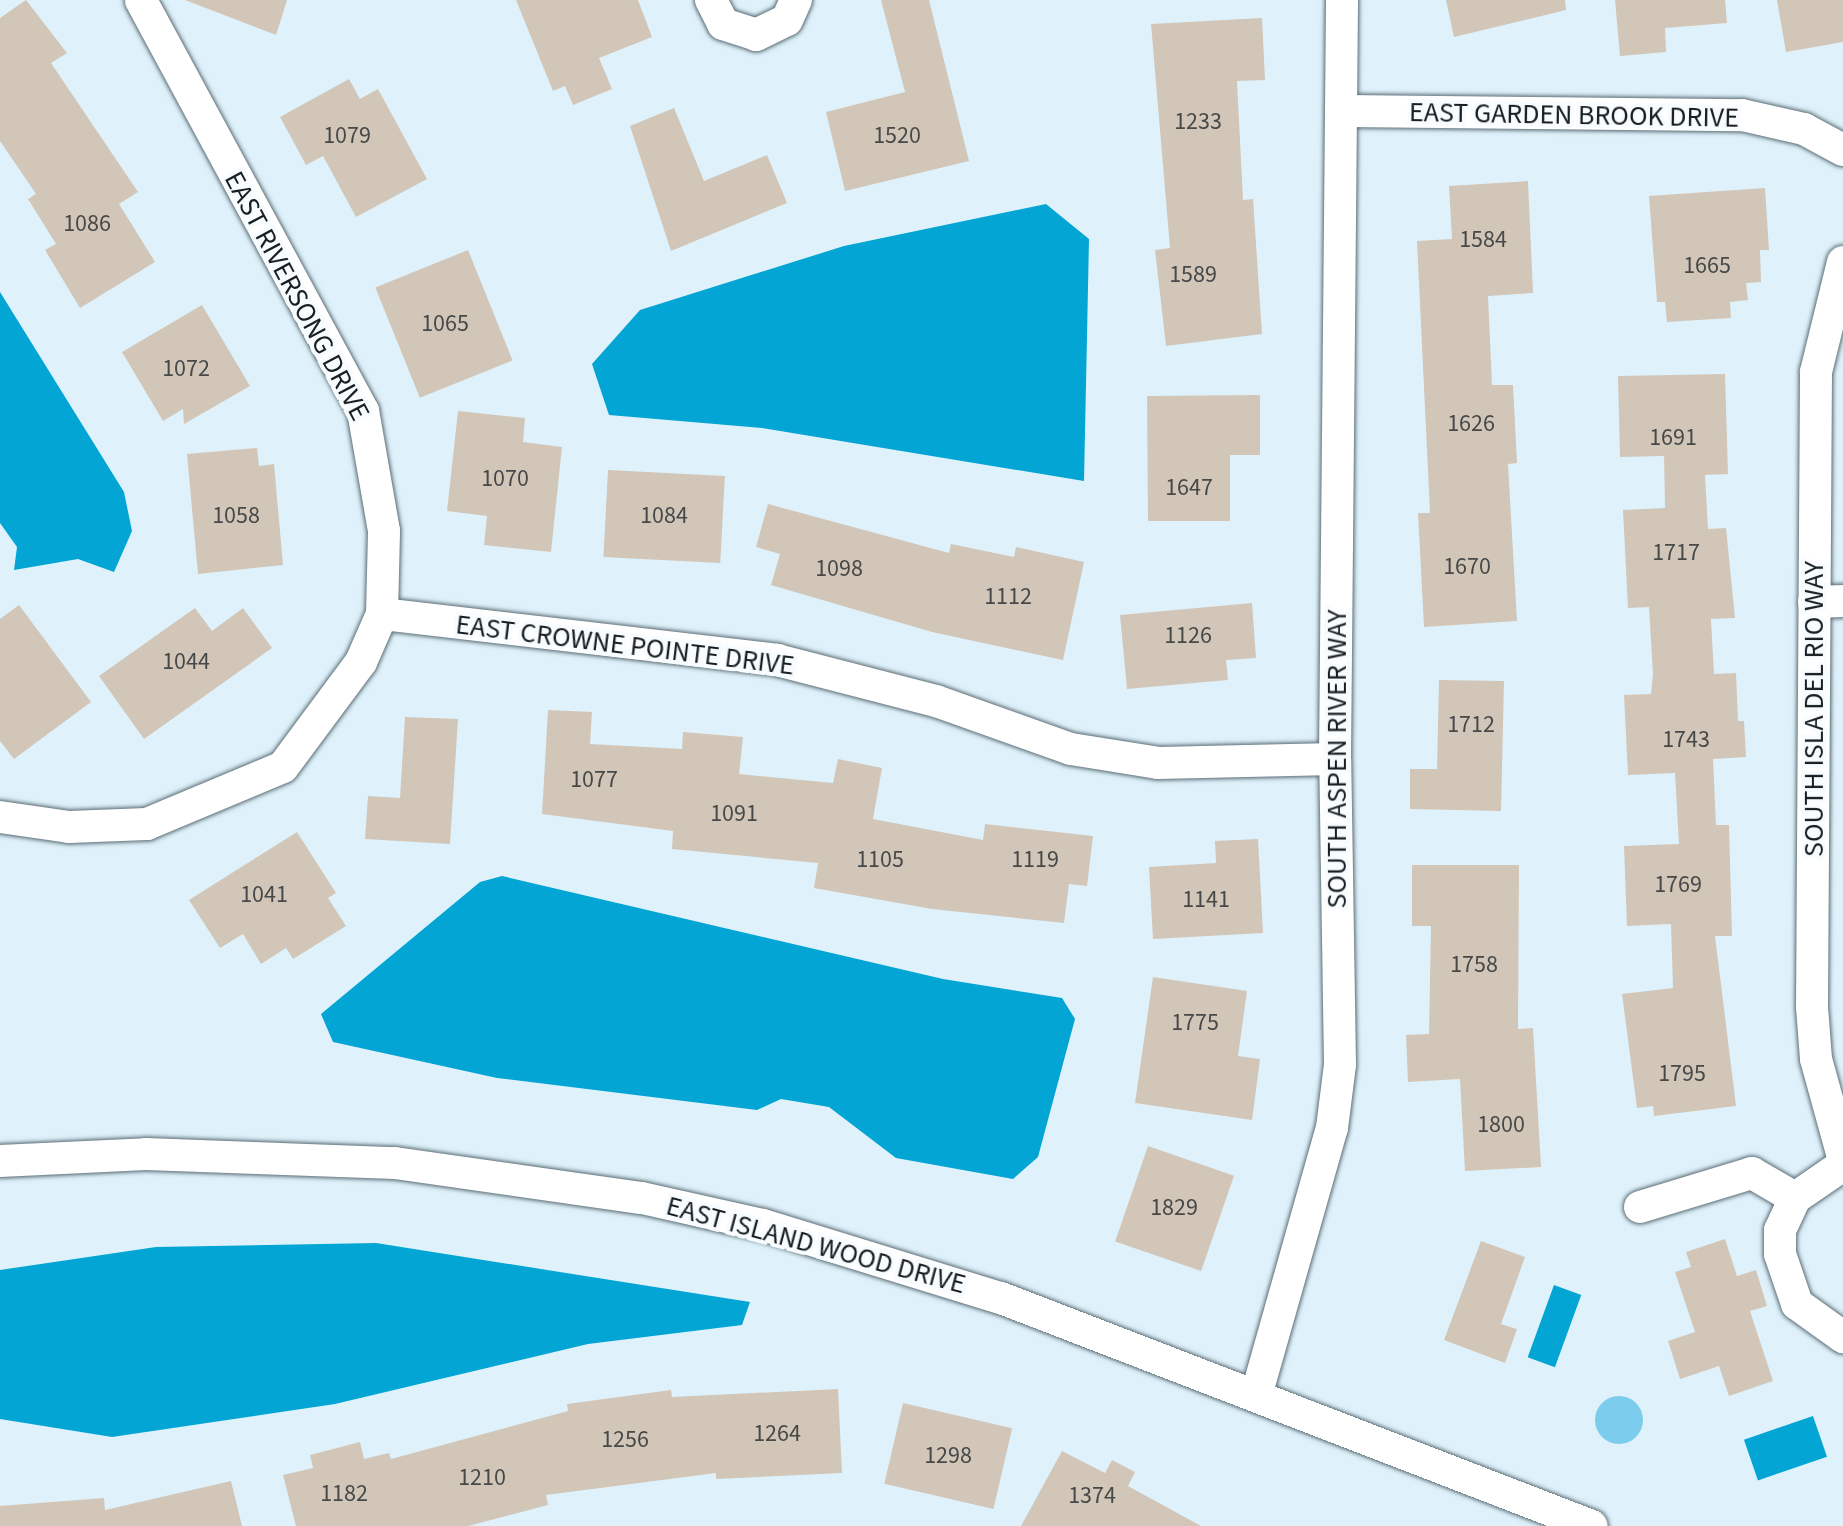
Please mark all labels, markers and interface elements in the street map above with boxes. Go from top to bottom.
street label: EAST GARDEN BROOK DRIVE [1409,95,1739,135]
house number: 1233 [1174,108,1222,136]
house number: 1079 [323,122,371,150]
house number: 1520 [873,122,921,150]
street label: EAST RIVERSONG DRIVE [217,166,377,426]
house number: 1086 [63,210,111,238]
house number: 1584 [1459,226,1507,254]
house number: 1665 [1683,252,1731,280]
house number: 1589 [1169,261,1217,289]
house number: 1065 [421,310,469,338]
house number: 1072 [162,355,210,383]
house number: 1626 [1447,410,1495,438]
house number: 1691 [1649,424,1697,452]
house number: 1070 [481,465,529,493]
house number: 1647 [1165,474,1213,502]
house number: 1058 [212,502,260,530]
house number: 1084 [640,502,688,530]
house number: 1717 [1652,539,1700,567]
house number: 1670 [1443,553,1491,581]
house number: 1098 [815,555,863,583]
street label: SOUTH ISLA DEL RIO WAY [1797,561,1831,857]
house number: 1112 [984,583,1032,611]
street label: EAST CROWNE POINTE DRIVE [454,608,796,682]
street label: SOUTH ASPEN RIVER WAY [1320,609,1354,909]
house number: 1126 [1164,622,1212,650]
house number: 1044 [162,648,210,676]
house number: 1712 [1447,711,1495,739]
house number: 1743 [1662,726,1710,754]
house number: 1077 [570,766,618,794]
house number: 1091 [710,800,758,828]
house number: 1105 [856,846,904,874]
house number: 1119 [1011,846,1059,874]
house number: 1769 [1654,871,1702,899]
house number: 1041 [240,881,288,909]
house number: 1141 [1182,886,1230,914]
house number: 1758 [1450,951,1498,979]
house number: 1775 [1171,1009,1219,1037]
house number: 1795 [1658,1060,1706,1088]
house number: 1800 [1477,1111,1525,1139]
street label: EAST ISLAND WOOD DRIVE [663,1189,969,1301]
house number: 1829 [1150,1194,1198,1222]
house number: 1264 [753,1420,801,1448]
house number: 1256 [601,1426,649,1454]
house number: 1298 [924,1442,972,1470]
house number: 1210 [458,1464,506,1492]
house number: 1182 [320,1480,368,1508]
house number: 1374 [1068,1482,1116,1510]

